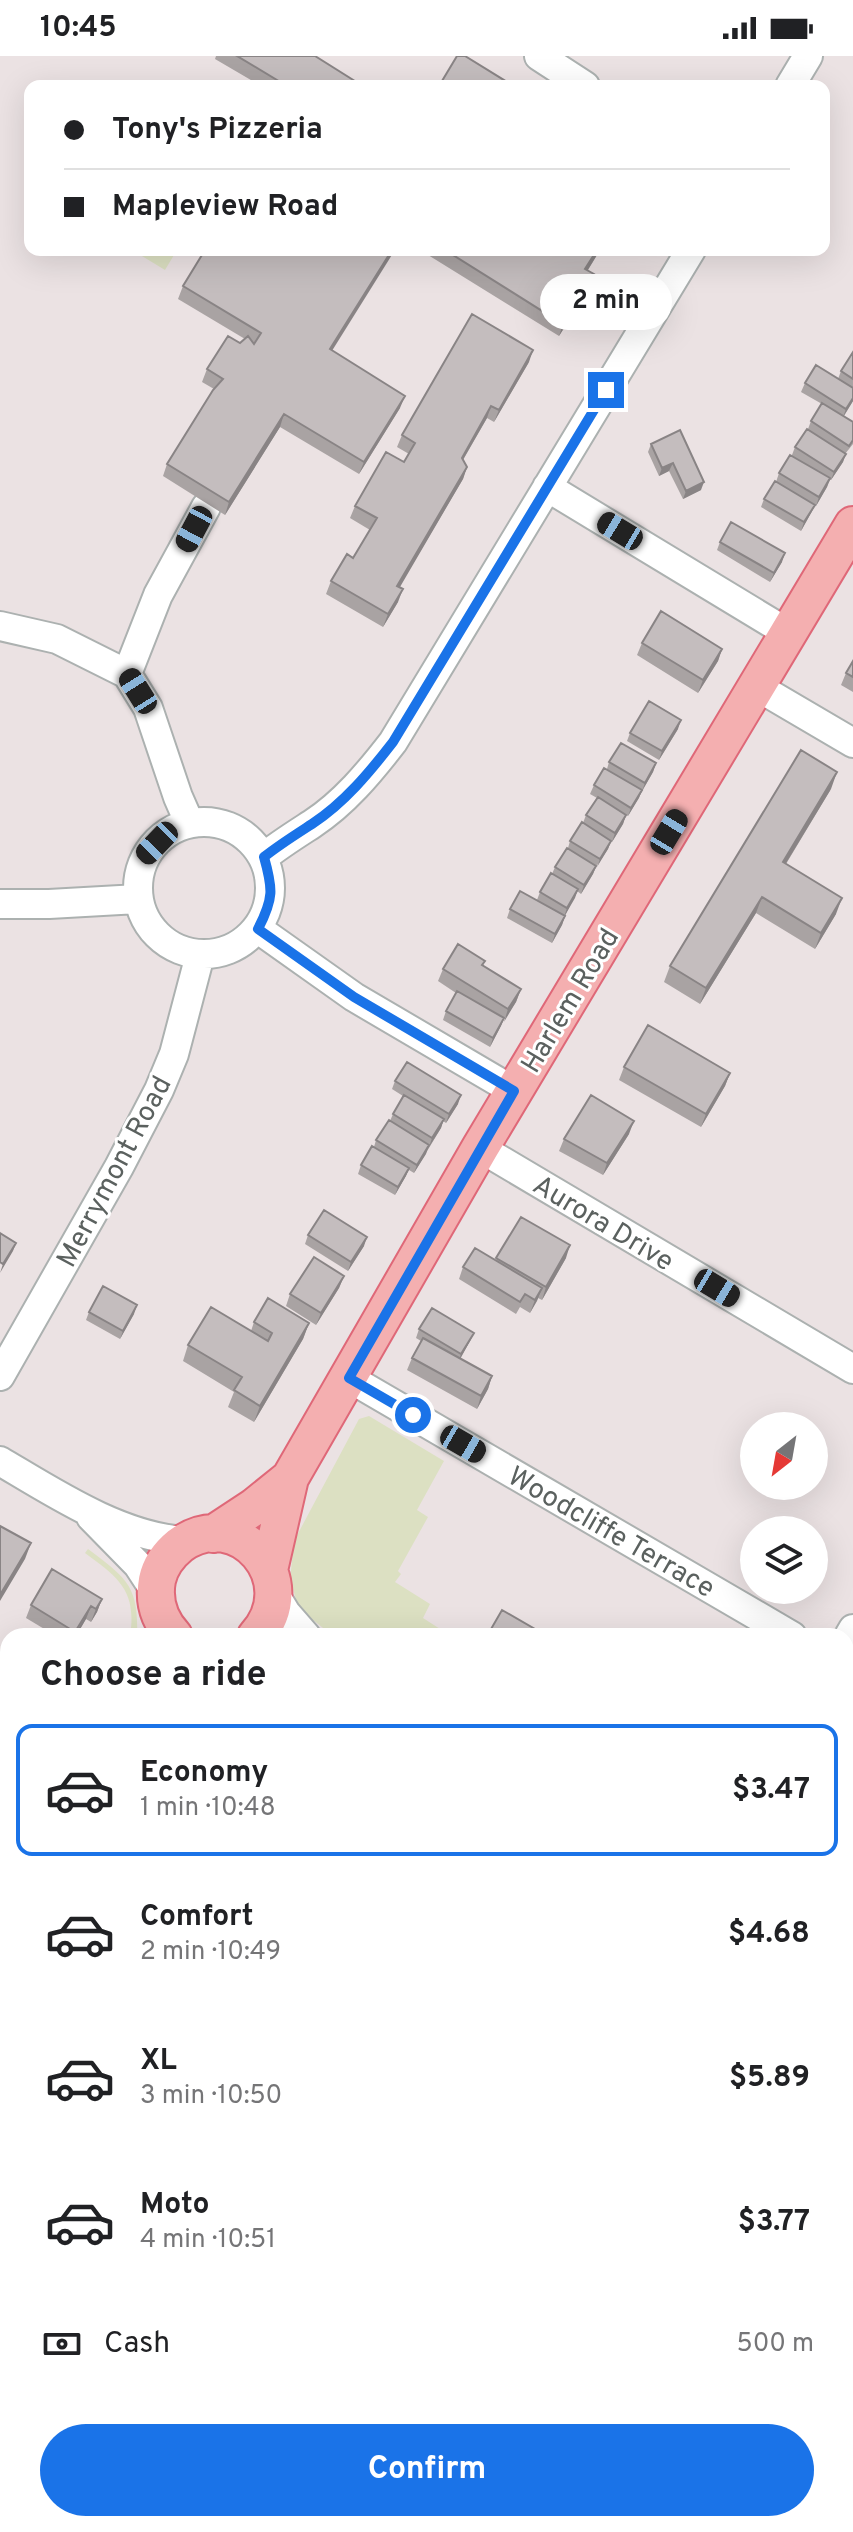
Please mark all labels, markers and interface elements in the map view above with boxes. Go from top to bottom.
text: 10:45 [40,10,117,47]
text: Tony's Pizzeria [112,112,323,149]
text: Mapleview Road [112,189,338,226]
callout: 2 min [540,274,672,330]
text: 2 min [572,285,640,318]
route end [588,372,624,408]
car [172,502,216,556]
car [593,508,647,554]
car [115,664,161,718]
car [646,805,692,859]
car [132,817,182,869]
street label: Harlem Road [514,923,629,1080]
street label: Merrymont Road [50,1070,181,1274]
street label: Aurora Drive [525,1168,680,1281]
car [690,1265,744,1311]
route start [395,1397,431,1433]
north arrow [740,1412,828,1500]
map controls [740,1412,828,1604]
car [436,1422,490,1466]
street label: Woodcliffe Terrace [500,1460,721,1608]
button: layers [740,1516,828,1604]
text: Choose a ride [40,1653,266,1699]
icon: car [44,1754,116,1826]
text: Economy [140,1755,268,1792]
text: $3.47 [732,1772,810,1809]
text: 1 min · 10:48 [140,1792,276,1825]
icon: car [44,1898,116,1970]
text: Comfort [140,1899,253,1936]
text: $4.68 [728,1916,810,1953]
text: 2 min · 10:49 [140,1936,281,1969]
icon: car [44,2042,116,2114]
text: XL [140,2043,177,2080]
text: $5.89 [729,2060,810,2097]
text: 3 min · 10:50 [140,2080,282,2113]
icon: car [44,2186,116,2258]
text: Moto [140,2187,210,2224]
text: $3.77 [738,2204,810,2241]
text: 4 min · 10:51 [140,2224,276,2257]
icon: cash [40,2322,84,2366]
text: Cash [104,2326,170,2363]
text: 500 m [737,2328,814,2361]
button: Confirm [40,2424,814,2516]

